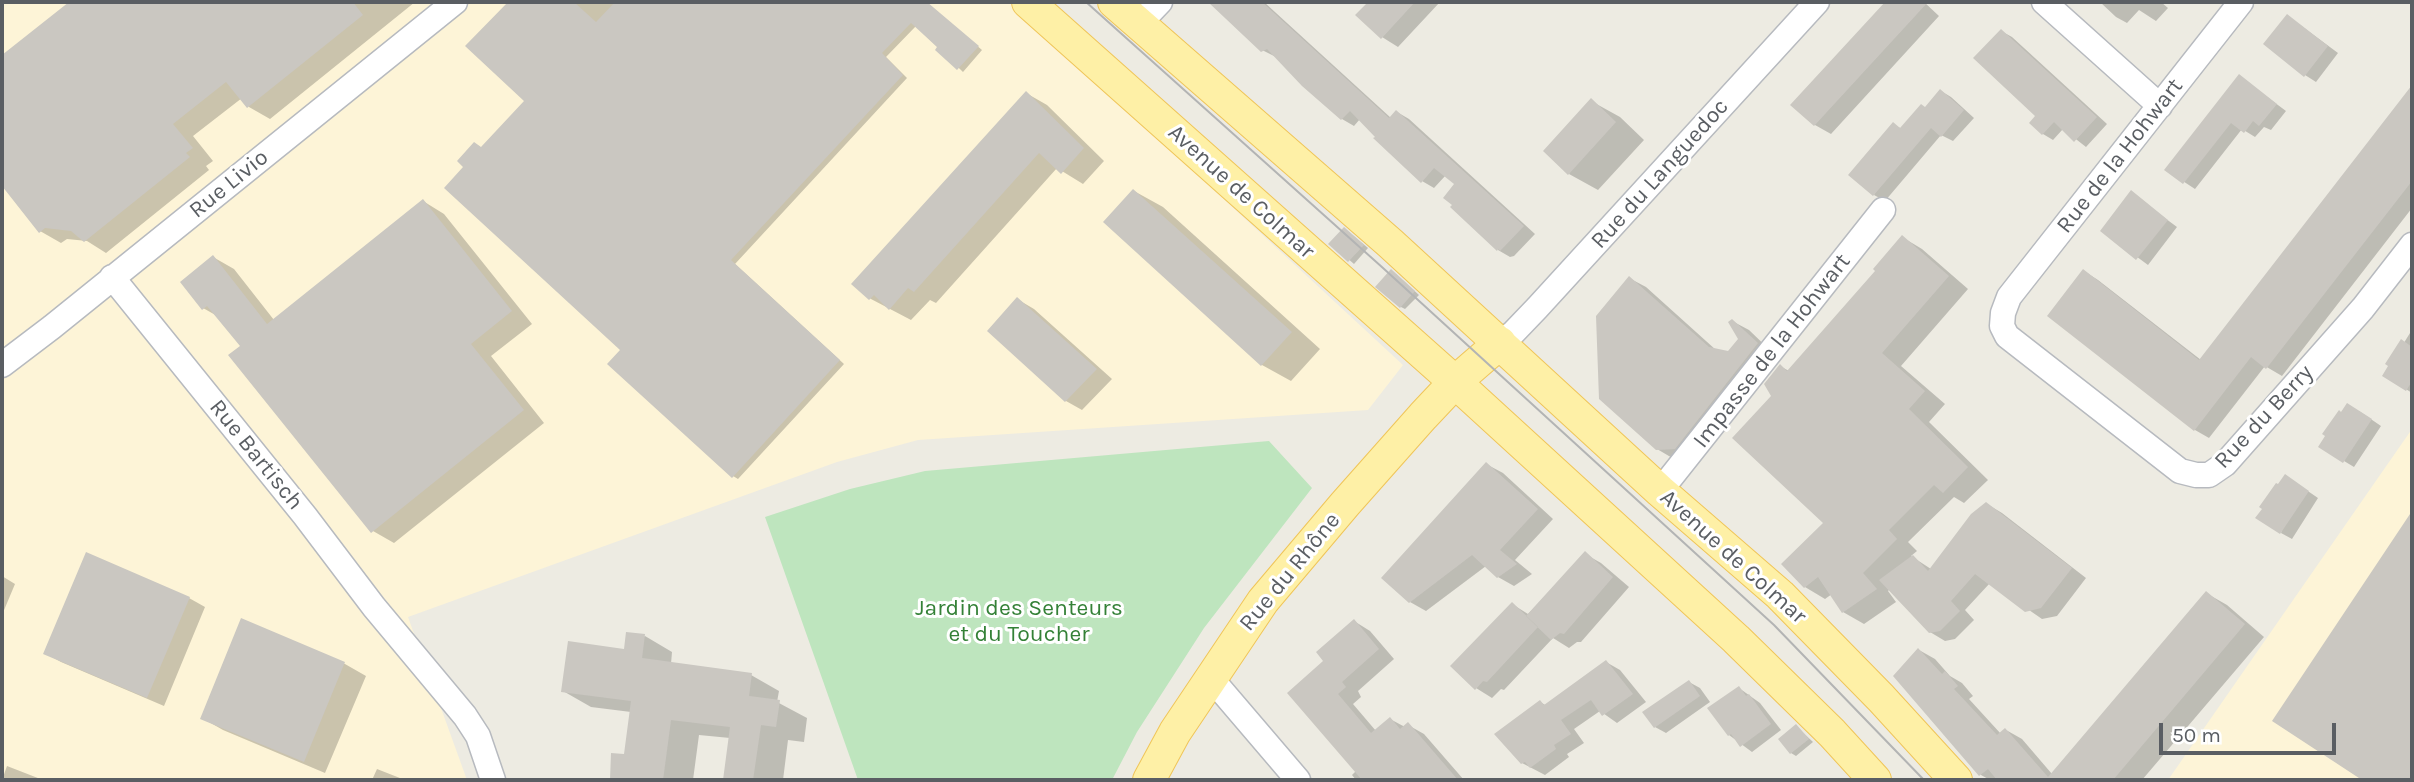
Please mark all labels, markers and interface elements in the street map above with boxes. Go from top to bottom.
street label: Rue de la Hohwart [2051,73,2189,239]
street label: Rue du Languedoc [1585,93,1735,255]
street label: Avenue de Colmar [1162,119,1320,265]
street label: Rue Livio [184,144,274,224]
street label: Impasse de la Hohwart [1688,248,1856,454]
street label: Rue du Berry [2209,359,2319,475]
street label: Rue Bartisch [203,394,309,516]
street label: Avenue de Colmar [1654,484,1812,630]
street label: Rue du Rhône [1234,507,1346,637]
park label: Jardin des Senteurs et du Toucher [915,594,1123,648]
scale bar [2162,708,2339,752]
text: 50 m [2172,723,2221,747]

